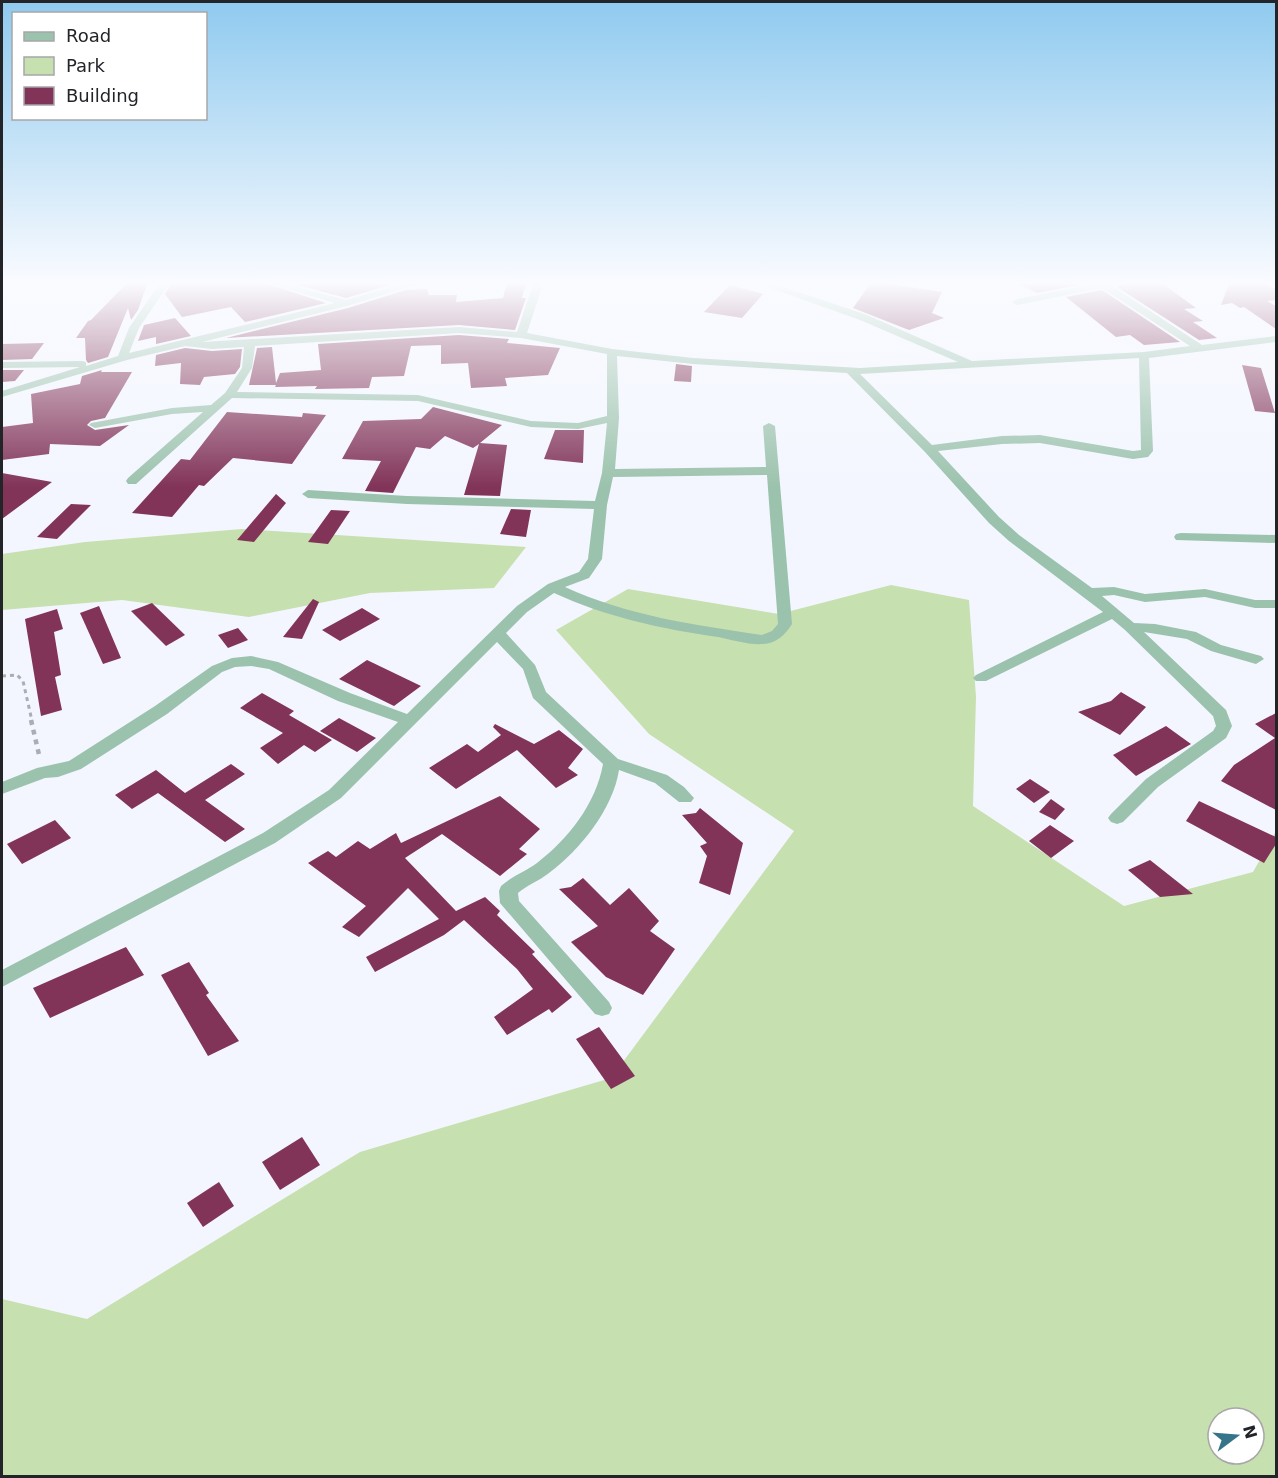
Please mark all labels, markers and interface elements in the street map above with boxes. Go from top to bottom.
legend [12,12,207,120]
text: Road [66,25,111,46]
text: Park [66,55,105,76]
text: Building [66,85,139,106]
north arrow [1206,1406,1266,1466]
text: N [1239,1423,1261,1441]

